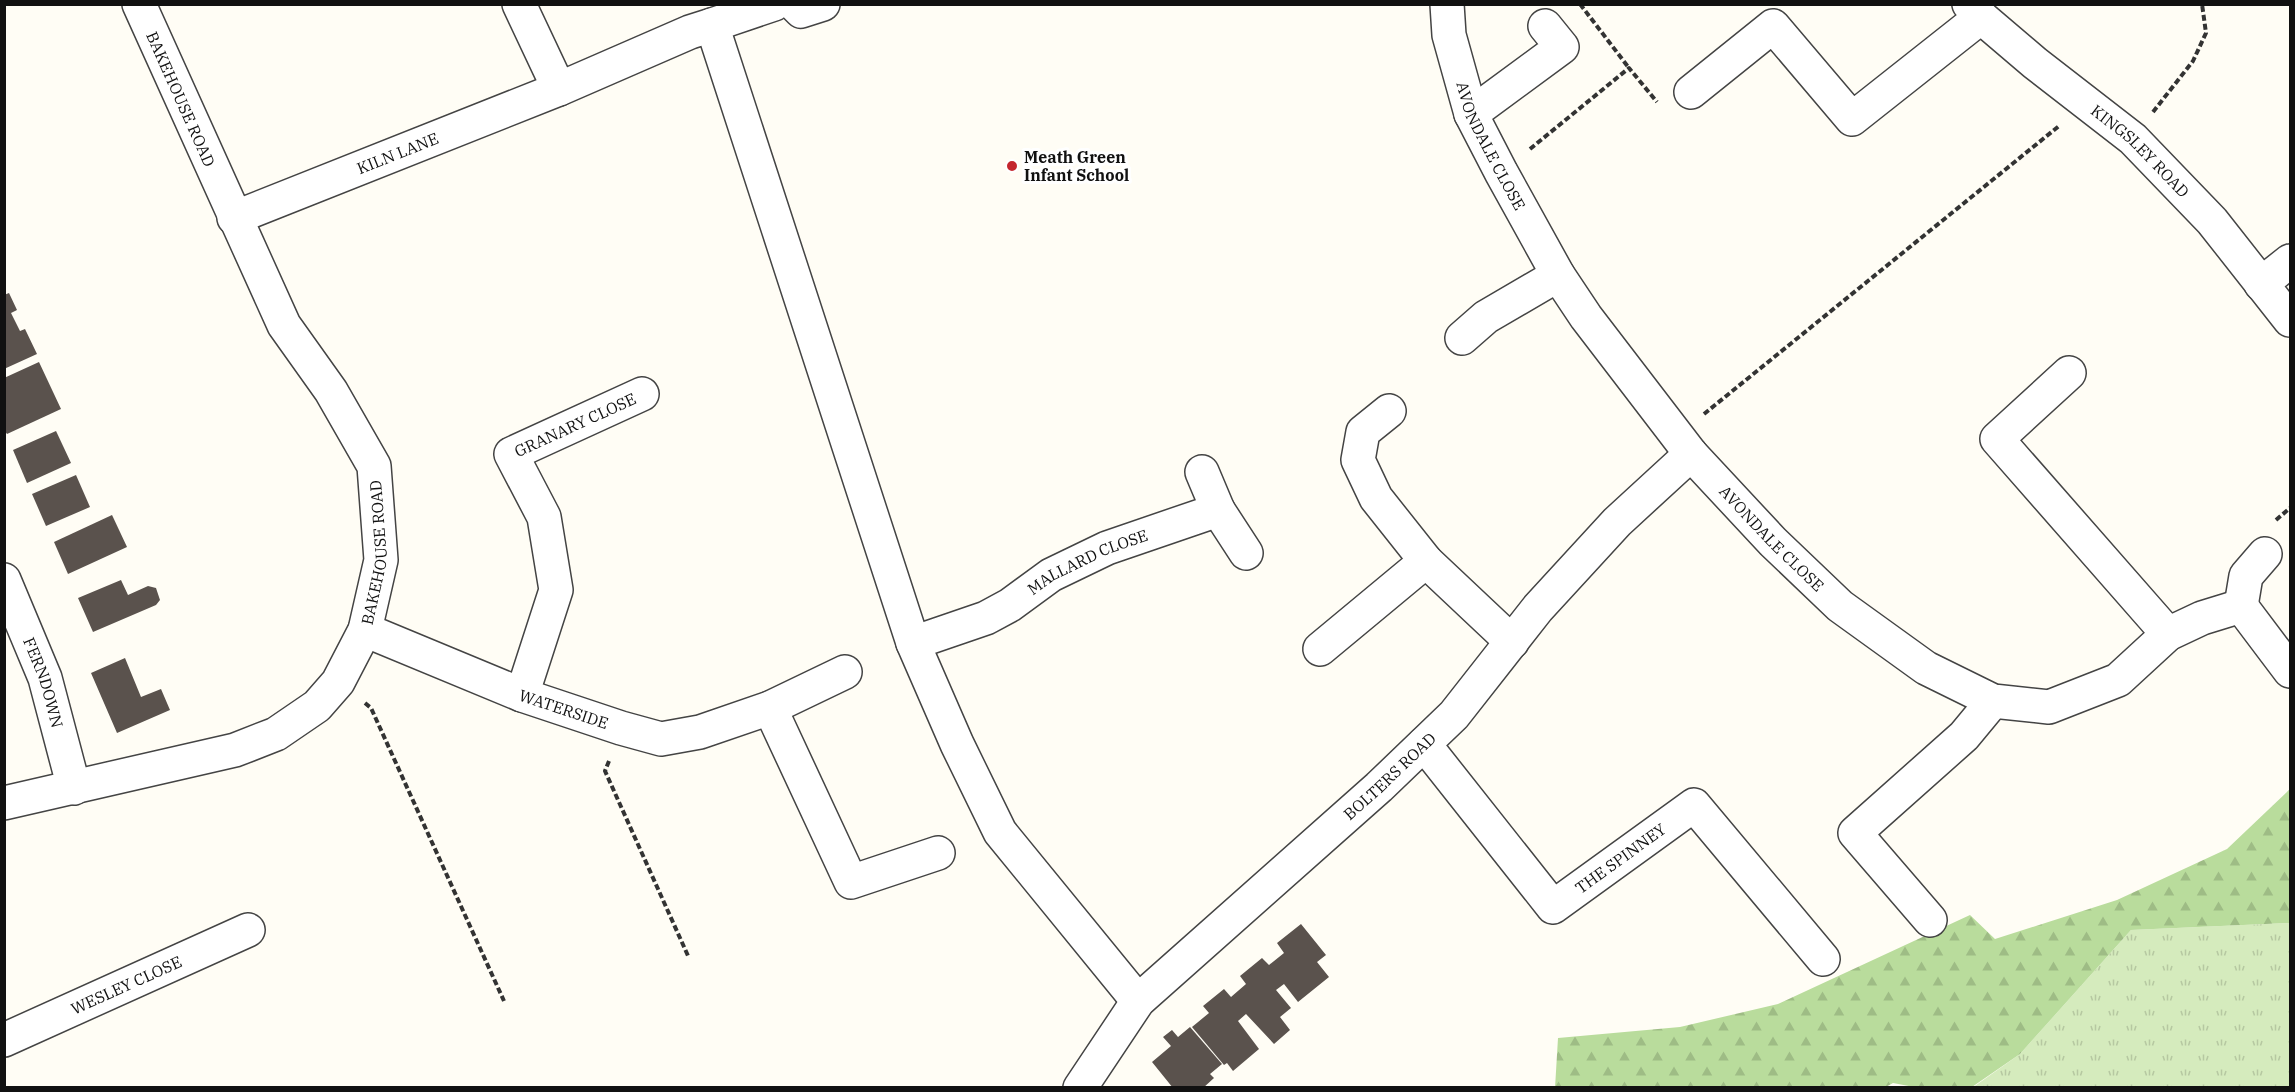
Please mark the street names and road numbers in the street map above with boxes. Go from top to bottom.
street label: BAKEHOUSE ROAD [142,28,220,170]
street label: AVONDALE CLOSE [1452,79,1530,214]
street label: KINGSLEY ROAD [2087,100,2194,201]
street label: KILN LANE [354,128,441,178]
street label: GRANARY CLOSE [511,388,639,461]
street label: BAKEHOUSE ROAD [357,479,391,627]
street label: AVONDALE CLOSE [1715,481,1828,595]
street label: MALLARD CLOSE [1023,525,1150,599]
street label: FERNDOWN [19,634,68,730]
street label: WATERSIDE [517,685,611,733]
street label: BOLTERS ROAD [1339,728,1440,824]
street label: THE SPINNEY [1571,819,1670,898]
street label: WESLEY CLOSE [68,951,185,1019]

